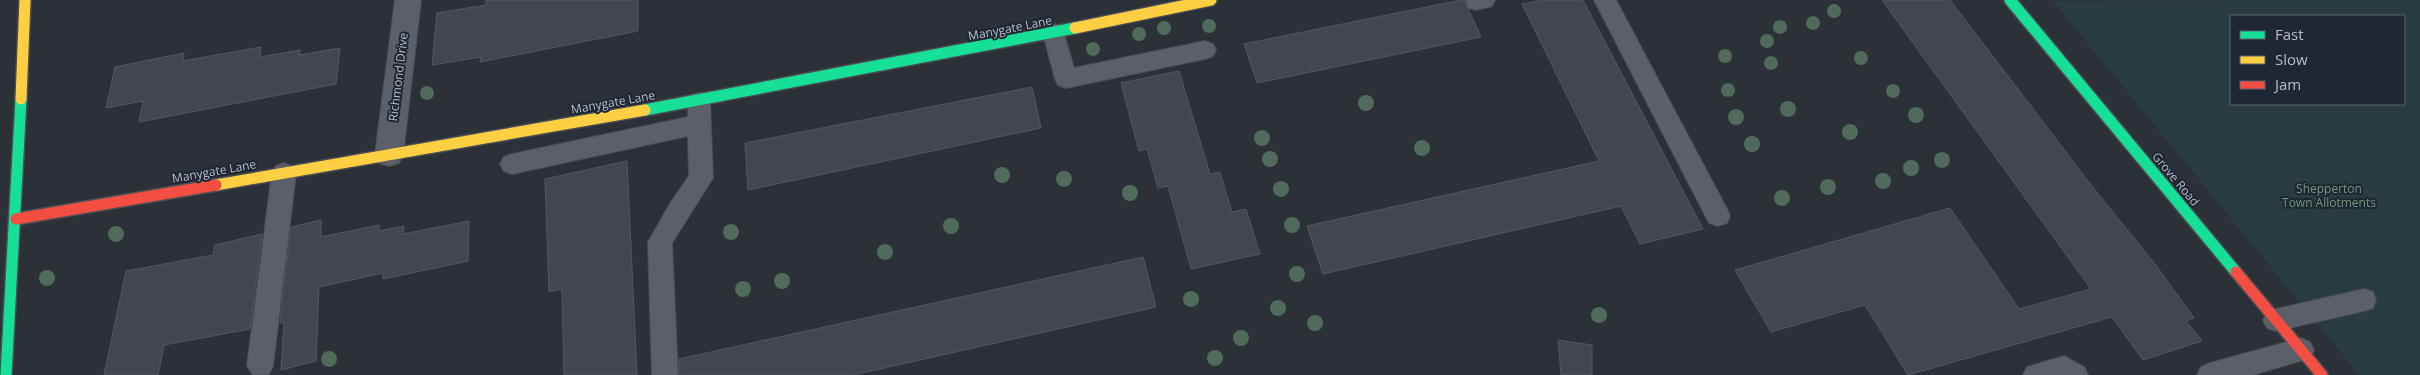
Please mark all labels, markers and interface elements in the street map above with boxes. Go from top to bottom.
street label: Manygate Lane [967,11,1054,44]
legend [2230,15,2405,105]
text: Fast [2275,24,2304,44]
street label: Richmond Drive [384,32,412,122]
text: Slow [2275,49,2308,69]
text: Jam [2273,74,2301,94]
street label: Manygate Lane [570,86,657,118]
street label: Grove Road [2148,149,2204,209]
street label: Manygate Lane [171,155,258,187]
park label: Shepperton Town Allotments [2282,180,2376,211]

